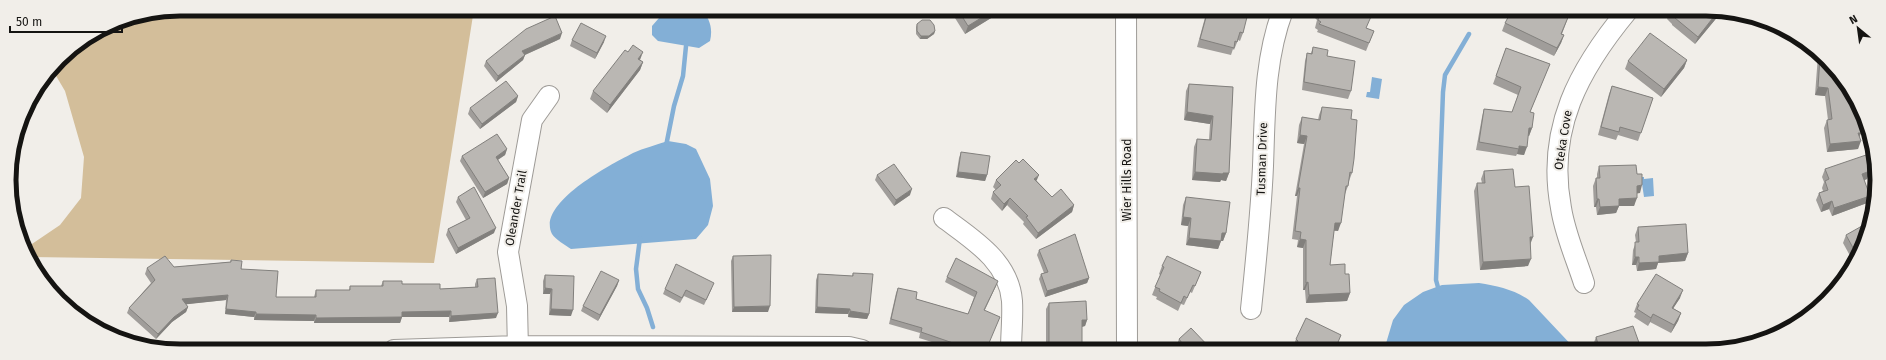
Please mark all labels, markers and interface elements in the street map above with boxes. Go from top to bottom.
scale bar [10,8,122,34]
north arrow [1838,8,1878,48]
text: N [1847,12,1860,27]
text: 50 m [16,15,42,29]
street label: Oteka Cove [1551,109,1575,171]
street label: Tusman Drive [1254,122,1270,196]
street label: Wier Hills Road [1120,139,1134,221]
street label: Oleander Trail [502,169,530,247]

